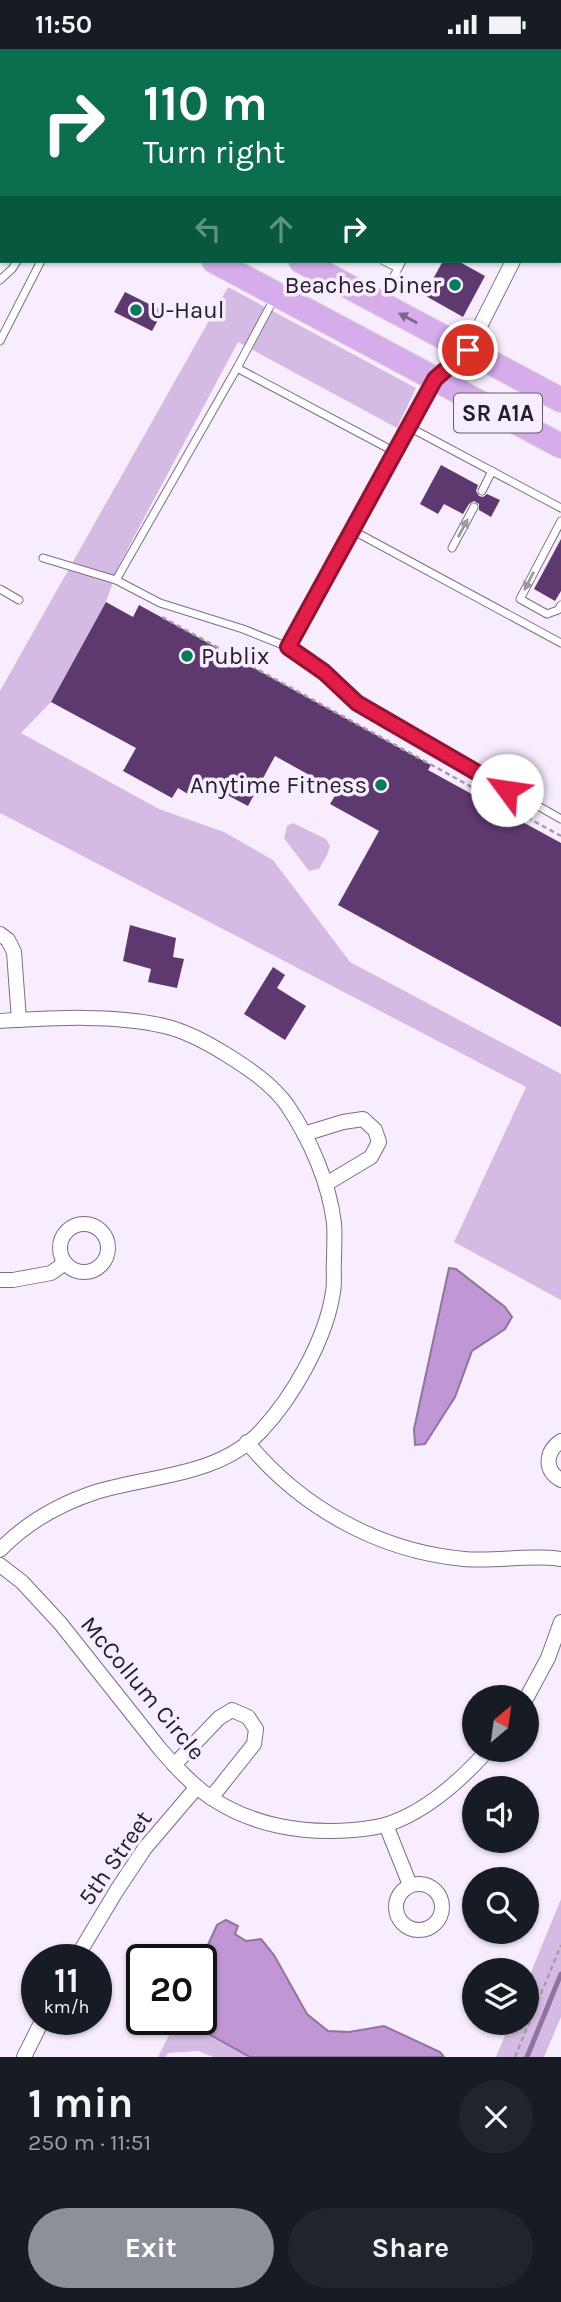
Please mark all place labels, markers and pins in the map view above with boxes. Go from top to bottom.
place label: Beaches Diner [285,271,441,299]
marker: Beaches Diner [447,277,463,293]
place label: U-Haul [150,296,225,324]
marker: U-Haul [128,302,144,318]
pin [438,320,498,380]
place label: Publix [201,642,269,670]
marker: Publix [179,648,195,664]
place label: Anytime Fitness [190,771,367,799]
marker: Anytime Fitness [373,777,389,793]

